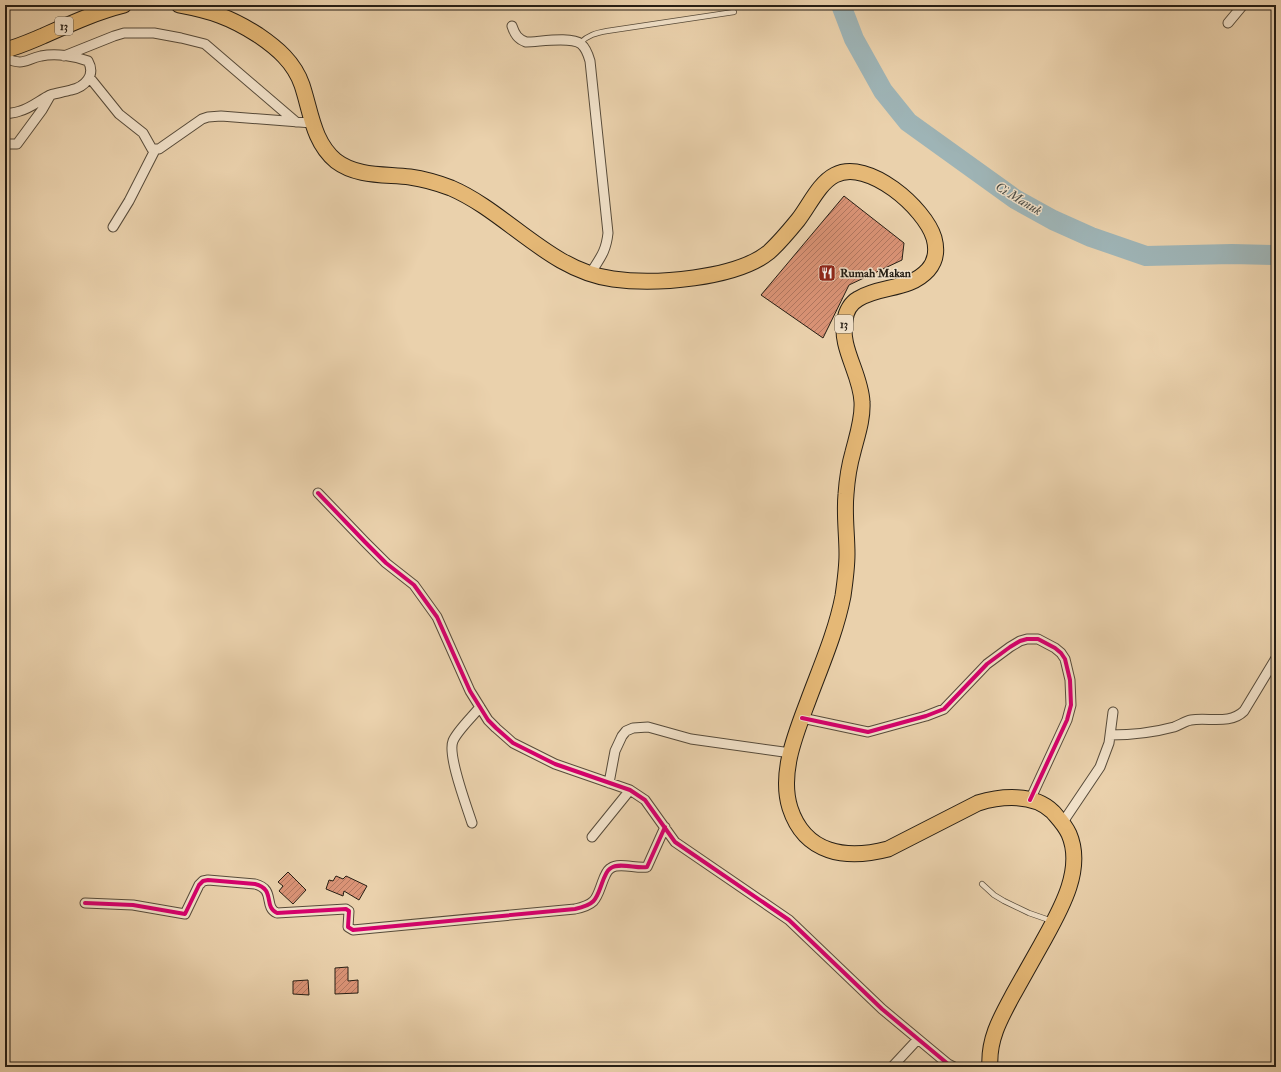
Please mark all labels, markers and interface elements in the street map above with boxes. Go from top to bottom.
road number: 13 [55,17,73,35]
water label: Ci Manuk [992,179,1045,219]
restaurant icon: Rumah Makan [817,263,837,283]
place label: Rumah Makan [840,266,912,281]
road number: 13 [835,315,853,333]

